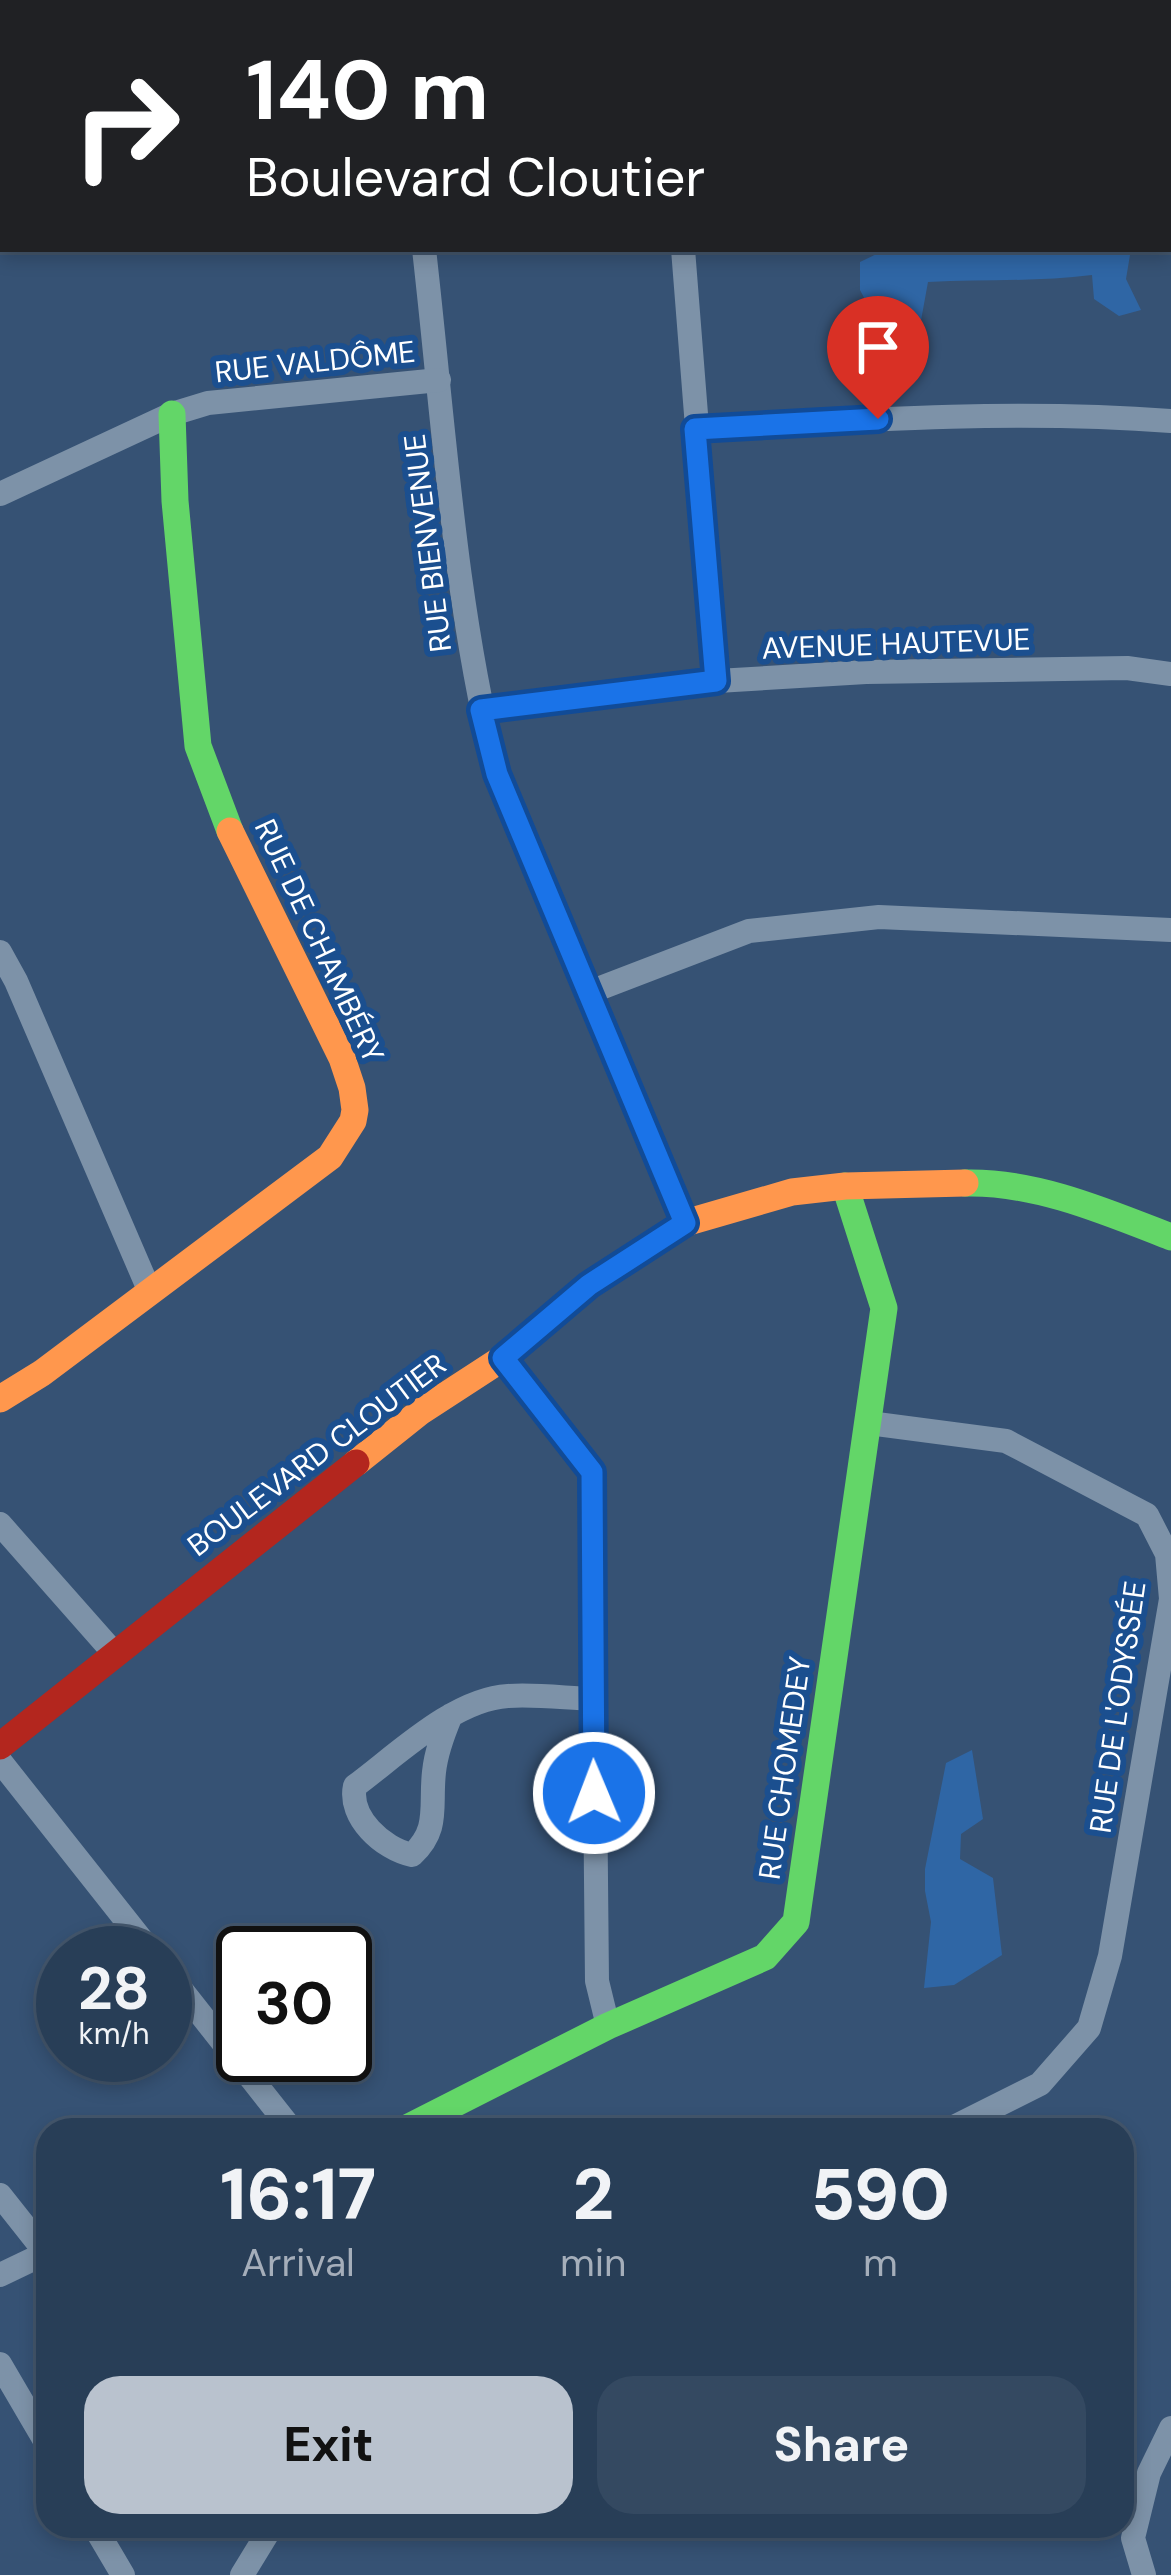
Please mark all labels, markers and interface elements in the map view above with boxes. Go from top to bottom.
text: 140 m [246,36,489,145]
icon: right [48,48,204,204]
text: Boulevard Cloutier [246,142,705,213]
pin [827,296,929,419]
icon: arrive [845,314,911,380]
street label: RUE VALDÔME [213,332,417,391]
street label: RUE BIENVENUE [395,432,460,654]
street label: AVENUE HAUTEVUE [761,619,1031,668]
street label: RUE DE CHAMBÉRY [246,813,393,1069]
street label: BOULEVARD CLOUTIER [180,1345,454,1565]
street label: RUE DE L'ODYSSÉE [1081,1578,1154,1835]
street label: RUE CHOMEDEY [750,1654,819,1882]
position arrow [531,1730,657,1856]
speed limit sign: 30 [216,1926,372,2082]
text: 28 [78,1949,150,2028]
text: km/h [79,2014,149,2053]
text: 16:17 [220,2148,376,2241]
text: 2 [572,2148,614,2241]
text: 590 [810,2148,950,2241]
text: Arrival [241,2237,355,2288]
text: min [560,2237,627,2288]
text: m [863,2237,898,2288]
button: Exit [84,2376,573,2514]
button: Share [597,2376,1086,2514]

